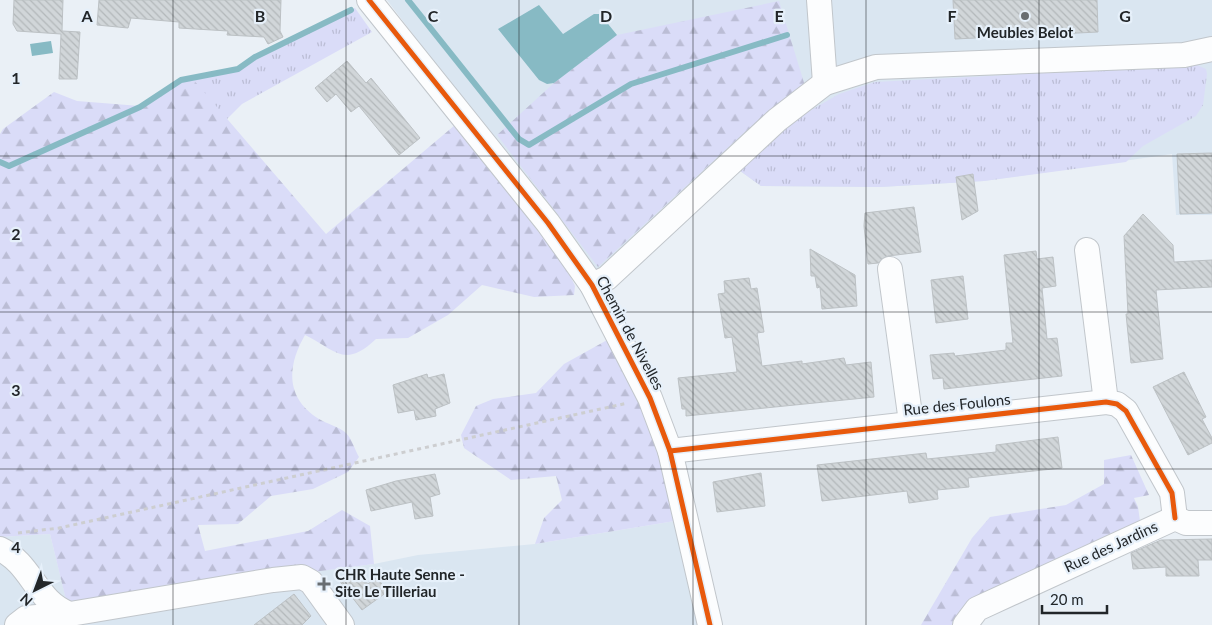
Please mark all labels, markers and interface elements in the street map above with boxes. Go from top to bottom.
text: A [80,6,93,25]
text: B [255,6,265,25]
text: C [428,6,439,25]
text: D [600,6,612,25]
text: E [774,6,784,25]
text: F [947,6,957,25]
text: G [1119,6,1131,25]
marker: Meubles Belot [1019,10,1031,22]
place label: Meubles Belot [977,23,1074,41]
text: 1 [11,68,21,87]
text: 2 [11,224,21,243]
street label: Chemin de Nivelles [593,272,669,393]
text: 3 [11,380,21,399]
street label: Rue des Foulons [903,389,1011,419]
street label: Rue des Jardins [1061,517,1160,576]
text: 4 [11,537,21,556]
north arrow [10,565,60,615]
place label: CHR Haute Senne - Site Le Tilleriau [335,565,465,600]
marker: CHR Haute Senne - Site Le Tilleriau [317,577,331,591]
scale bar [1042,582,1107,614]
text: N [16,590,36,610]
text: 20 m [1050,590,1084,608]

